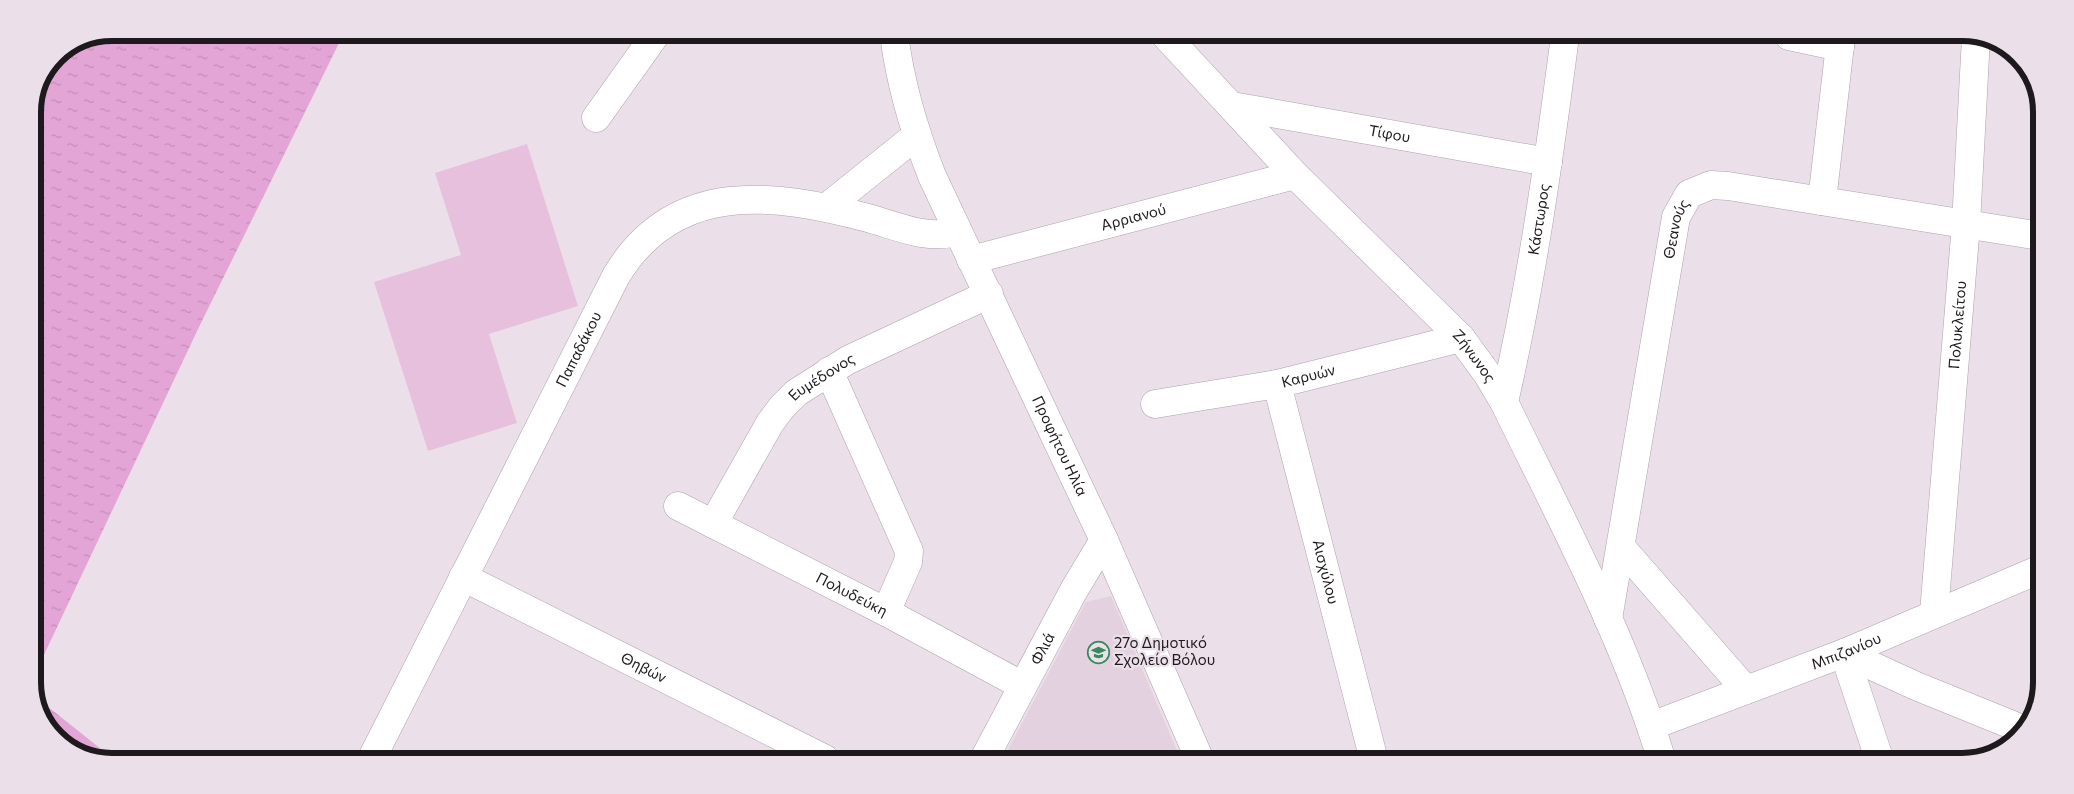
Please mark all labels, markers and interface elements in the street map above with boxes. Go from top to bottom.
street label: Τίφου [1368,120,1412,145]
street label: Κάστωρος [1523,182,1552,256]
street label: Θεανούς [1659,196,1692,260]
street label: Αρριανού [1099,199,1168,234]
street label: Πολυκλείτου [1944,280,1969,370]
street label: Παπαδάκου [551,308,605,390]
street label: Ζήνωνος [1450,325,1500,385]
street label: Ευμέδονος [784,348,857,404]
street label: Καρυών [1279,360,1337,391]
street label: Προφήτου Ηλία [1029,393,1092,499]
street label: Αισχύλου [1310,538,1343,606]
street label: Πολυδεύκη [813,568,891,619]
street label: Μπιζανίου [1808,628,1884,673]
street label: Φλιά [1026,629,1058,667]
place label: 27ο Δημοτικό Σχολείο Βόλου [1114,633,1215,668]
school or university icon: 27ο Δημοτικό Σχολείο Βόλου [1086,640,1110,664]
street label: Θηβών [618,648,670,686]

